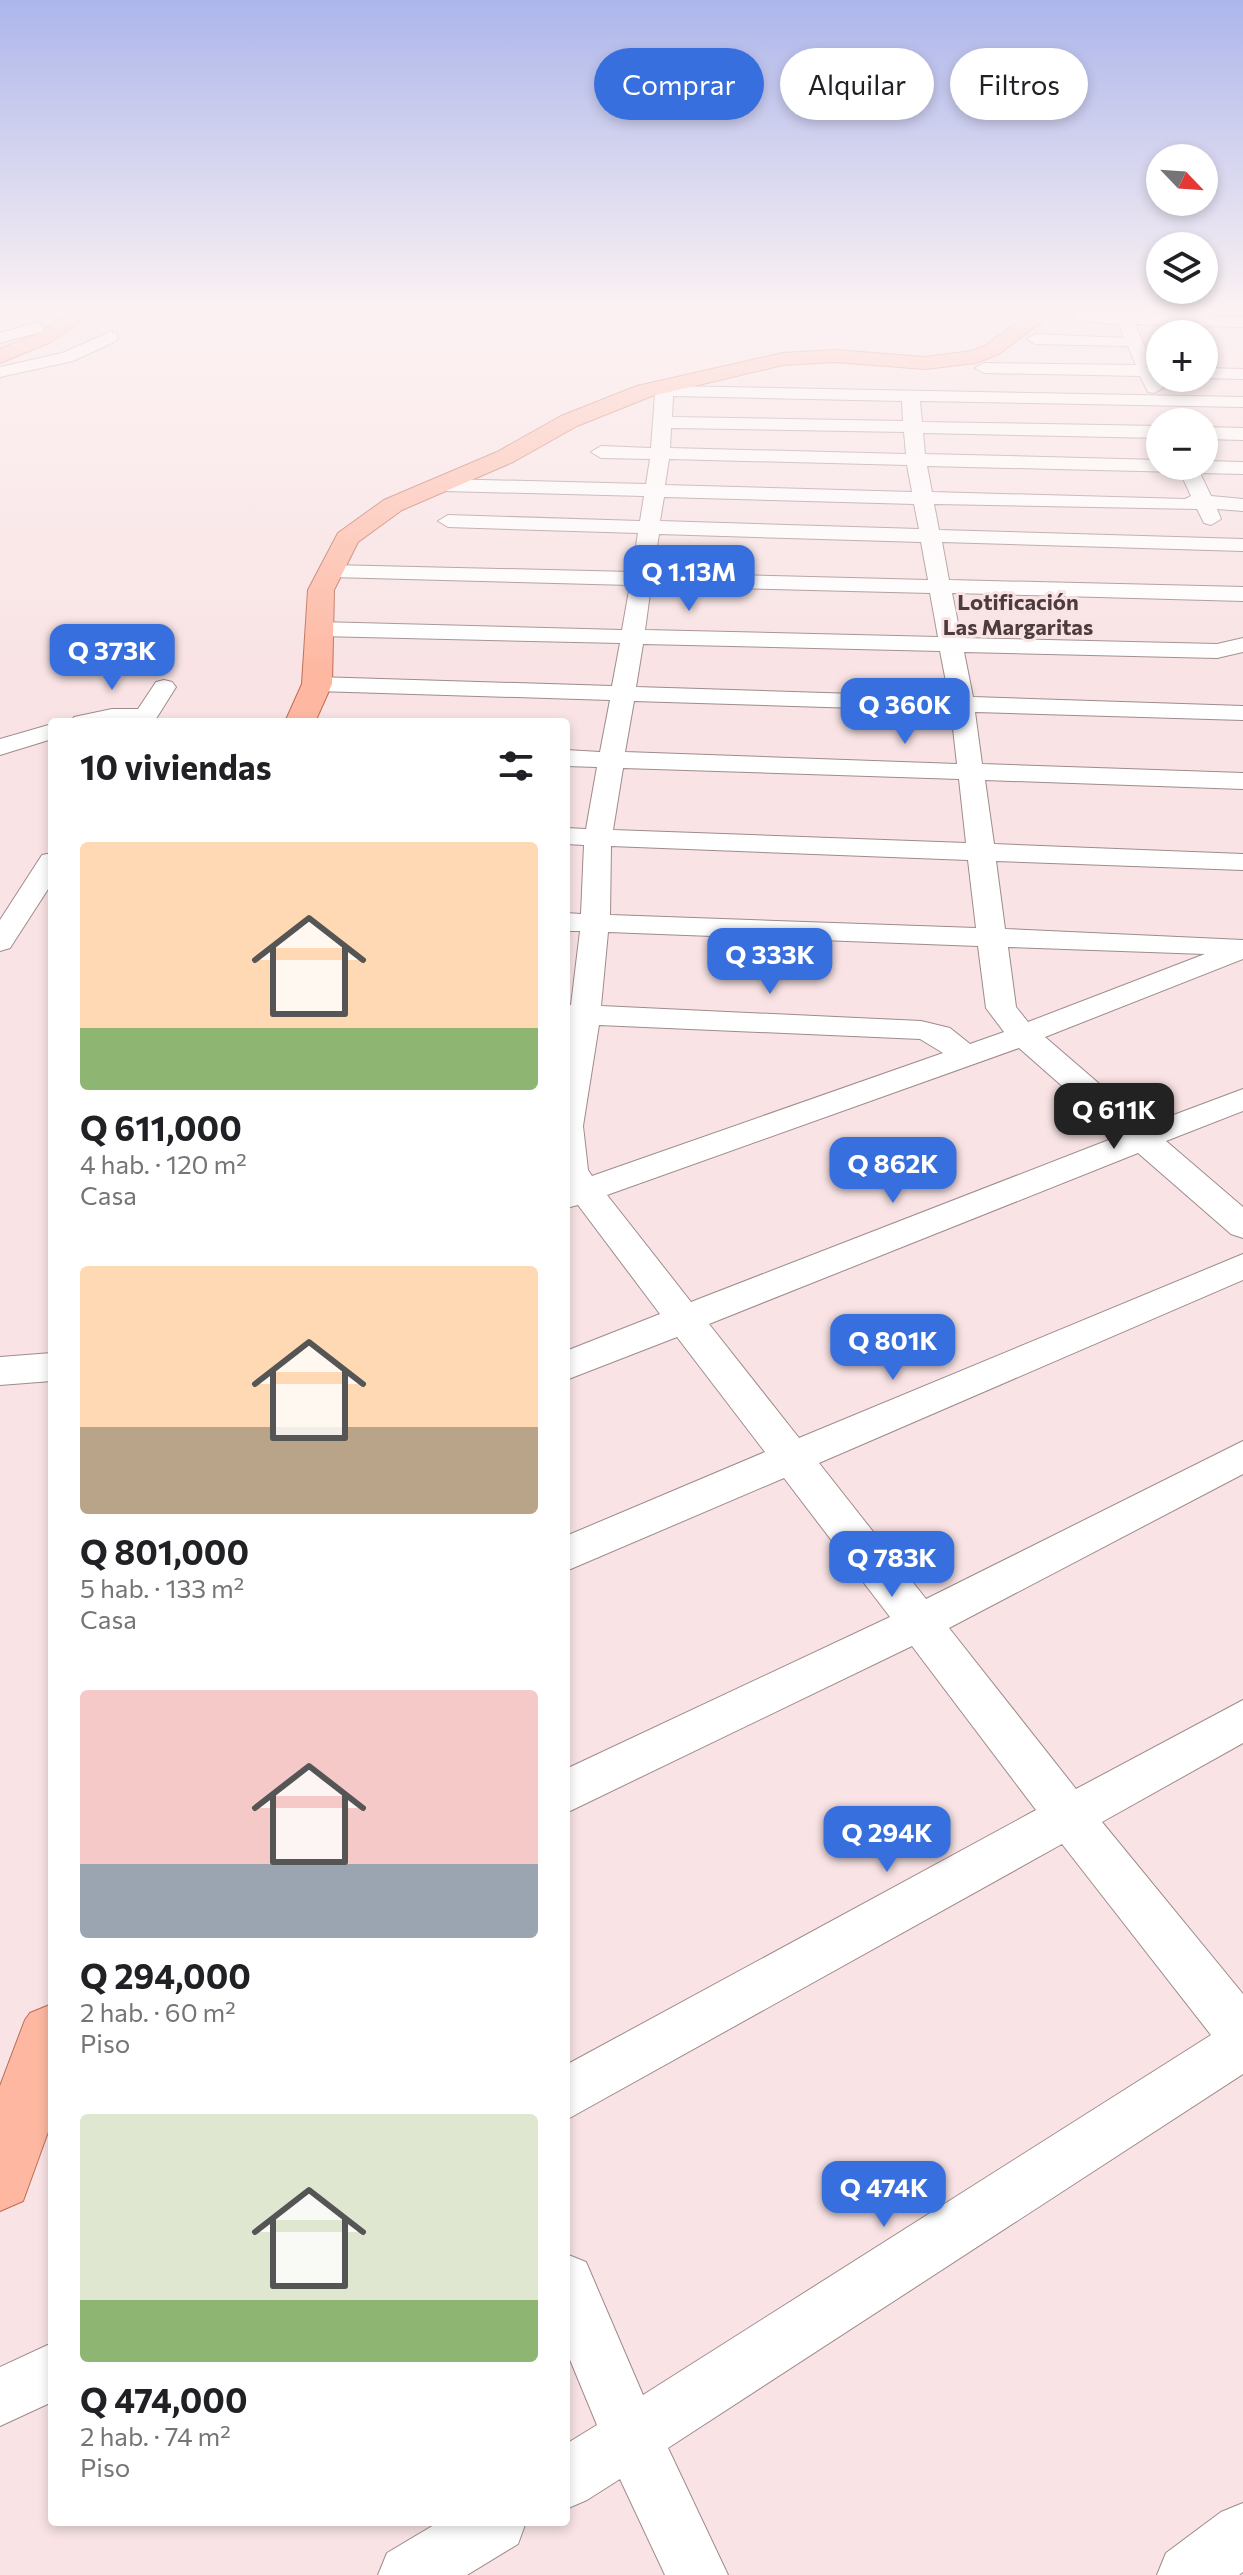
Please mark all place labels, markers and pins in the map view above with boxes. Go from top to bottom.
pin: Q 1.13M [615,545,763,613]
pin: Q 373K [47,624,177,692]
pin: Q 360K [840,678,970,746]
pin: Q 333K [705,928,835,996]
pin: Q 611K [1049,1083,1179,1151]
pin: Q 862K [828,1137,958,1205]
pin: Q 801K [828,1314,958,1382]
pin: Q 783K [827,1531,957,1599]
pin: Q 294K [822,1806,952,1874]
pin: Q 474K [819,2161,949,2229]

